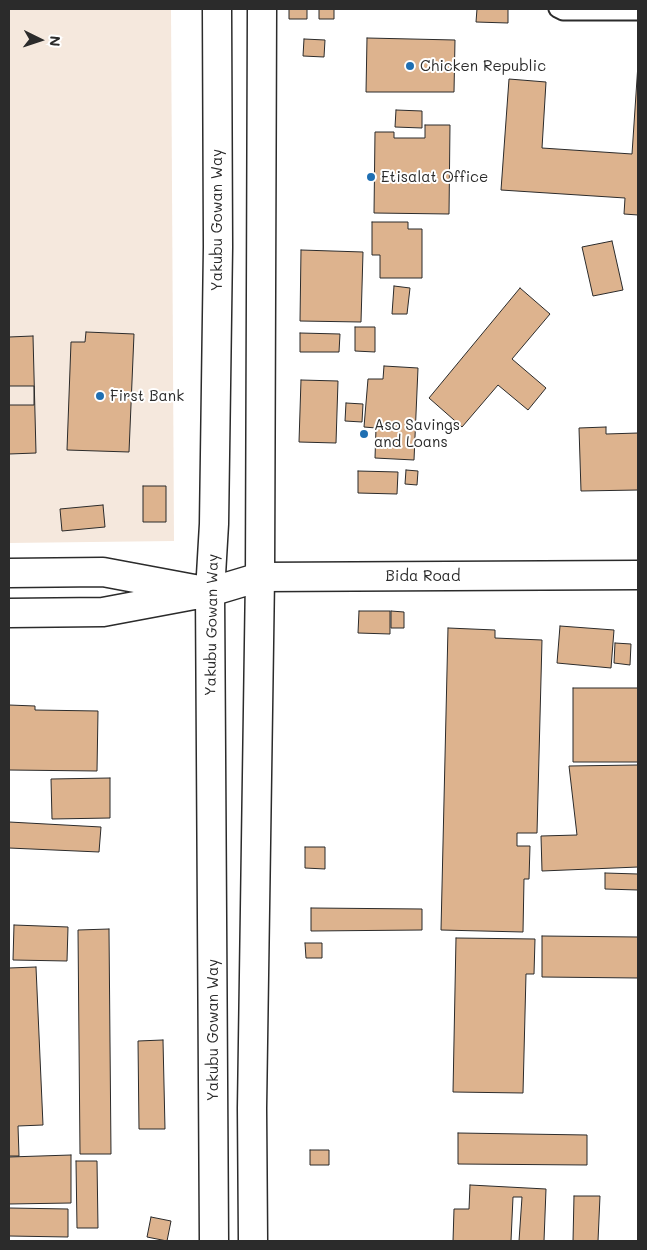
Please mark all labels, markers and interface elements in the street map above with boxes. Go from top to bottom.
north arrow [15,15,65,65]
text: N [46,35,65,47]
place label: Chicken Republic [420,57,546,75]
marker: Chicken Republic [404,60,416,72]
street label: Yakubu Gowan Way [208,149,226,291]
place label: Etisalat Office [381,168,488,186]
marker: Etisalat Office [365,171,377,183]
place label: First Bank [110,387,184,405]
marker: First Bank [94,390,106,402]
place label: Aso Savings and Loans [374,416,460,451]
marker: Aso Savings and Loans [358,428,370,440]
street label: Yakubu Gowan Way [202,554,222,696]
street label: Bida Road [386,567,460,585]
street label: Yakubu Gowan Way [204,959,222,1101]

